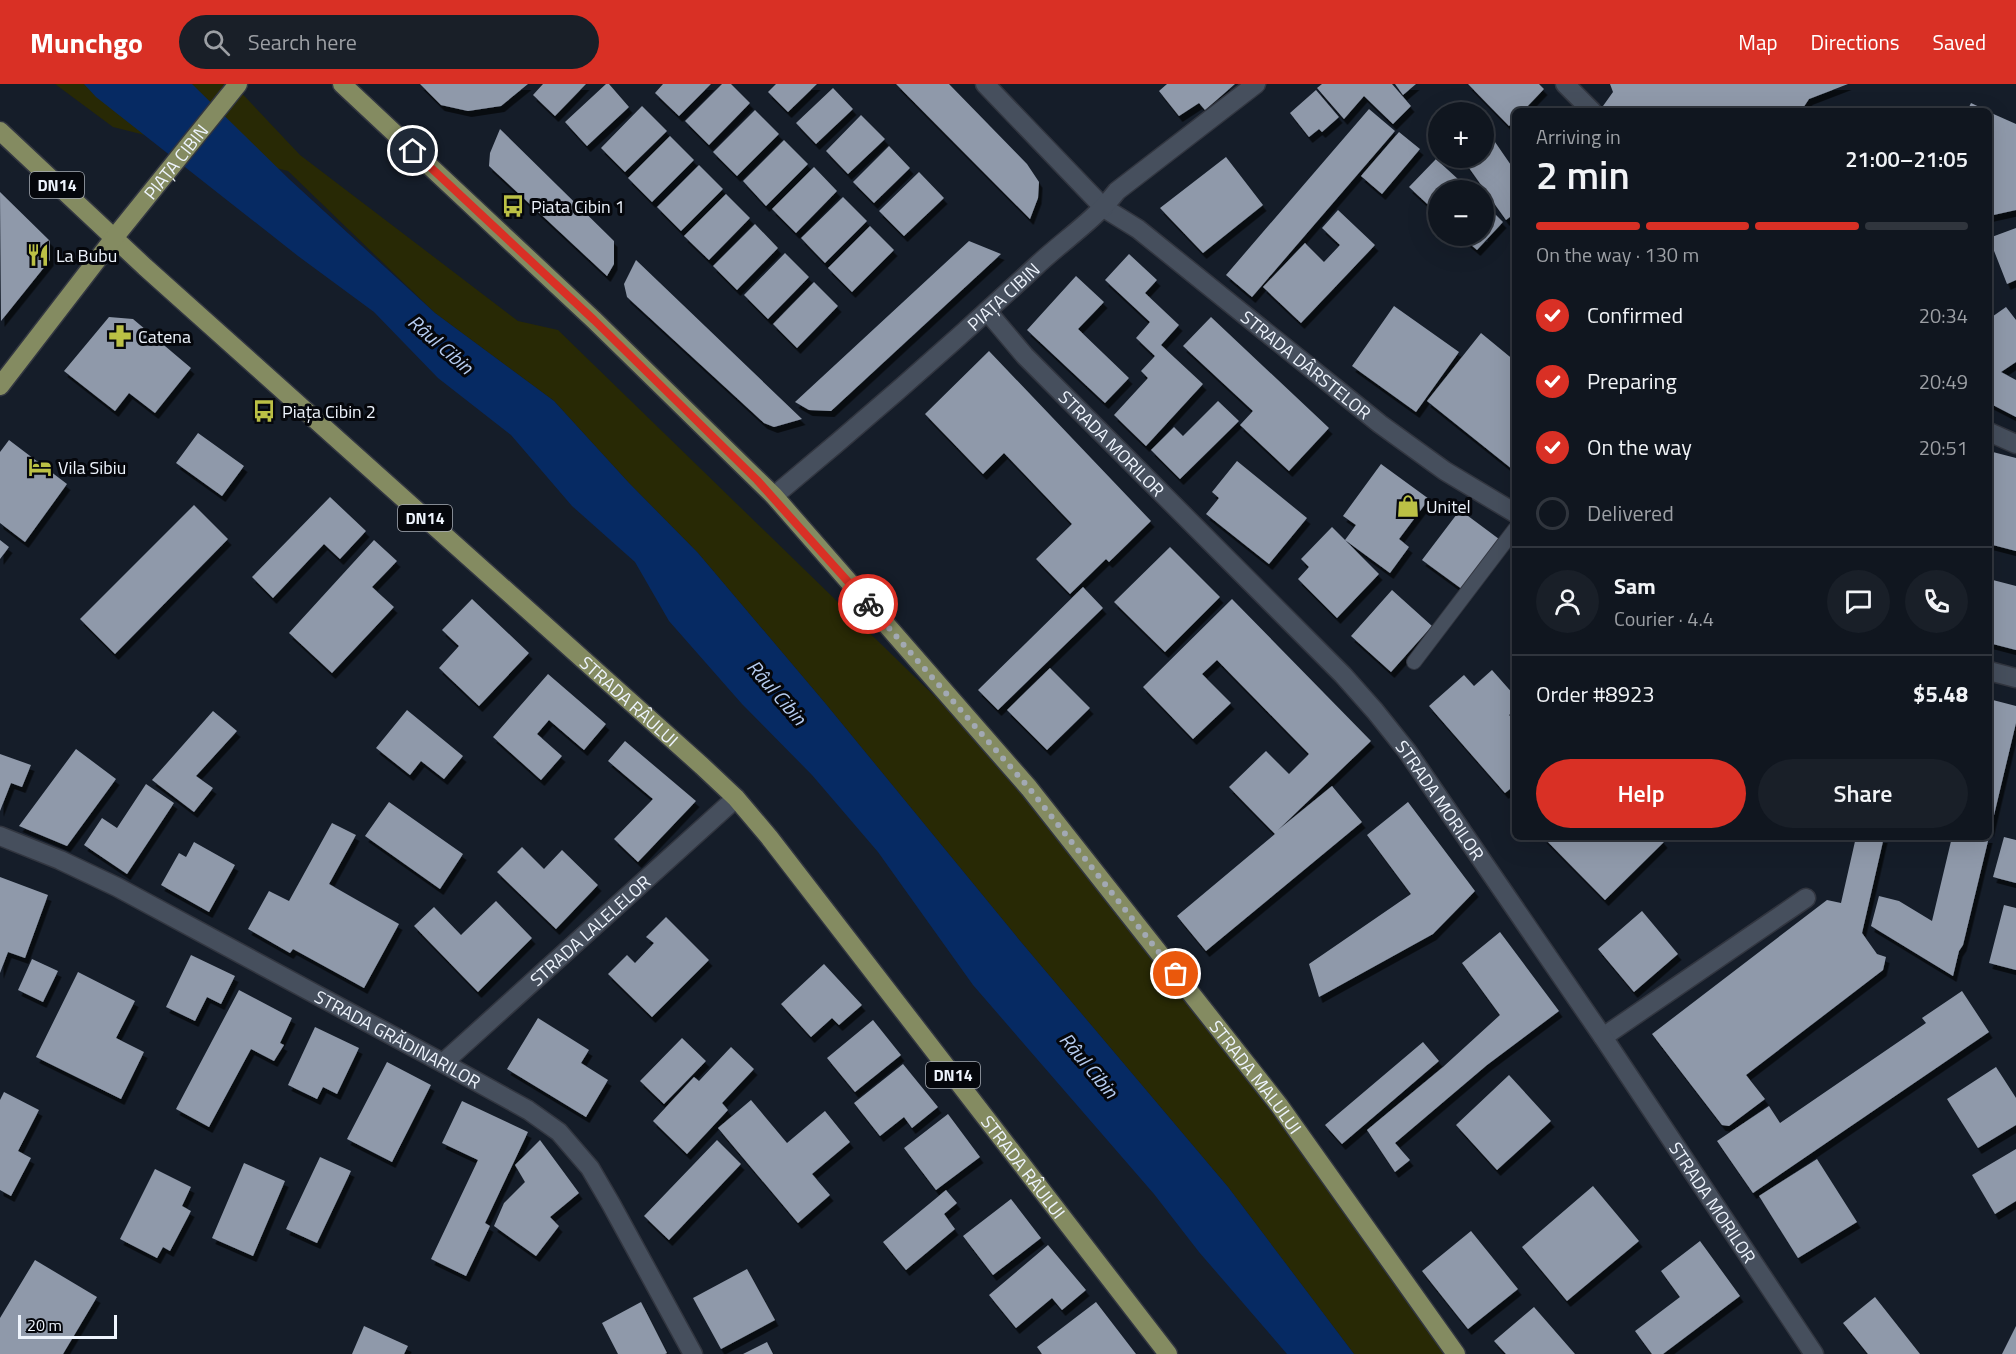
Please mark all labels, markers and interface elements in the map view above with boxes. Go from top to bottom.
search box [179,15,599,69]
text: Munchgo [30,21,143,64]
text: Search here [248,25,357,59]
icon: search [200,26,233,59]
text: Map [1738,26,1778,58]
text: Directions [1811,26,1900,58]
text: Saved [1933,26,1986,58]
map controls [1428,102,1494,246]
button: + [1428,102,1494,168]
street label: PIAȚA CIBIN [137,118,214,205]
text: Arriving in [1536,121,1621,152]
pin [387,125,438,176]
icon: home [396,134,429,167]
text: 21:00–21:05 [1845,142,1968,176]
text: 2 min [1536,145,1630,204]
road number: DN14 [30,172,84,198]
button: − [1428,180,1494,246]
bus stop icon: Piata Cibin 1 [500,193,526,219]
place label: Piata Cibin 1 [531,193,625,220]
text: On the way · 130 m [1536,239,1699,270]
restaurant icon: La Bubu [25,242,51,268]
place label: La Bubu [56,242,117,269]
street label: PIAȚA CIBIN [961,256,1046,337]
text: Confirmed [1587,298,1683,332]
icon: check [1536,299,1569,332]
text: 20:34 [1919,300,1968,331]
street label: STRADA DÂRSTELOR [1235,304,1377,425]
water label: Râul Cibin [401,307,481,382]
pharmacy icon: Catena [107,323,133,349]
place label: Catena [138,323,191,350]
text: Preparing [1587,364,1677,398]
icon: check [1536,365,1569,398]
text: 20:49 [1919,366,1968,397]
street label: STRADA MORILOR [1053,384,1171,503]
bus stop icon: Piața Cibin 2 [251,398,277,424]
place label: Piața Cibin 2 [282,398,376,425]
text: On the way [1587,430,1692,464]
icon: check [1536,431,1569,464]
text: 20:51 [1919,432,1968,463]
hotel icon: Vila Sibiu [27,454,53,480]
place label: Vila Sibiu [58,454,126,481]
shop icon: Unitel [1395,493,1421,519]
place label: Unitel [1426,493,1471,520]
text: Delivered [1587,496,1674,530]
road number: DN14 [398,505,452,531]
text: Sam [1614,569,1656,603]
button: person [1536,570,1599,633]
button: chat [1827,570,1890,633]
button: phone [1905,570,1968,633]
courier [838,574,898,634]
icon: bike [852,588,885,621]
text: Courier · 4.4 [1614,603,1714,634]
street label: STRADA RÂULUI [574,649,685,752]
water label: Râul Cibin [740,652,815,732]
text: Order #8923 [1536,677,1655,711]
text: $5.48 [1913,677,1968,711]
street label: STRADA MORILOR [1390,734,1491,866]
button: Help [1536,759,1746,828]
button: Share [1758,759,1968,828]
street label: STRADA LALELELOR [523,868,656,992]
pin [1150,948,1201,999]
icon: bag [1159,957,1192,990]
street label: STRADA GRĂDINARILOR [310,983,486,1095]
street label: STRADA MALULUI [1203,1014,1309,1139]
water label: Râul Cibin [1052,1025,1127,1106]
road number: DN14 [926,1062,980,1088]
street label: STRADA RÂULUI [975,1109,1072,1224]
street label: STRADA MORILOR [1663,1136,1763,1268]
scale bar [18,1312,117,1340]
text: 20 m [27,1313,62,1337]

